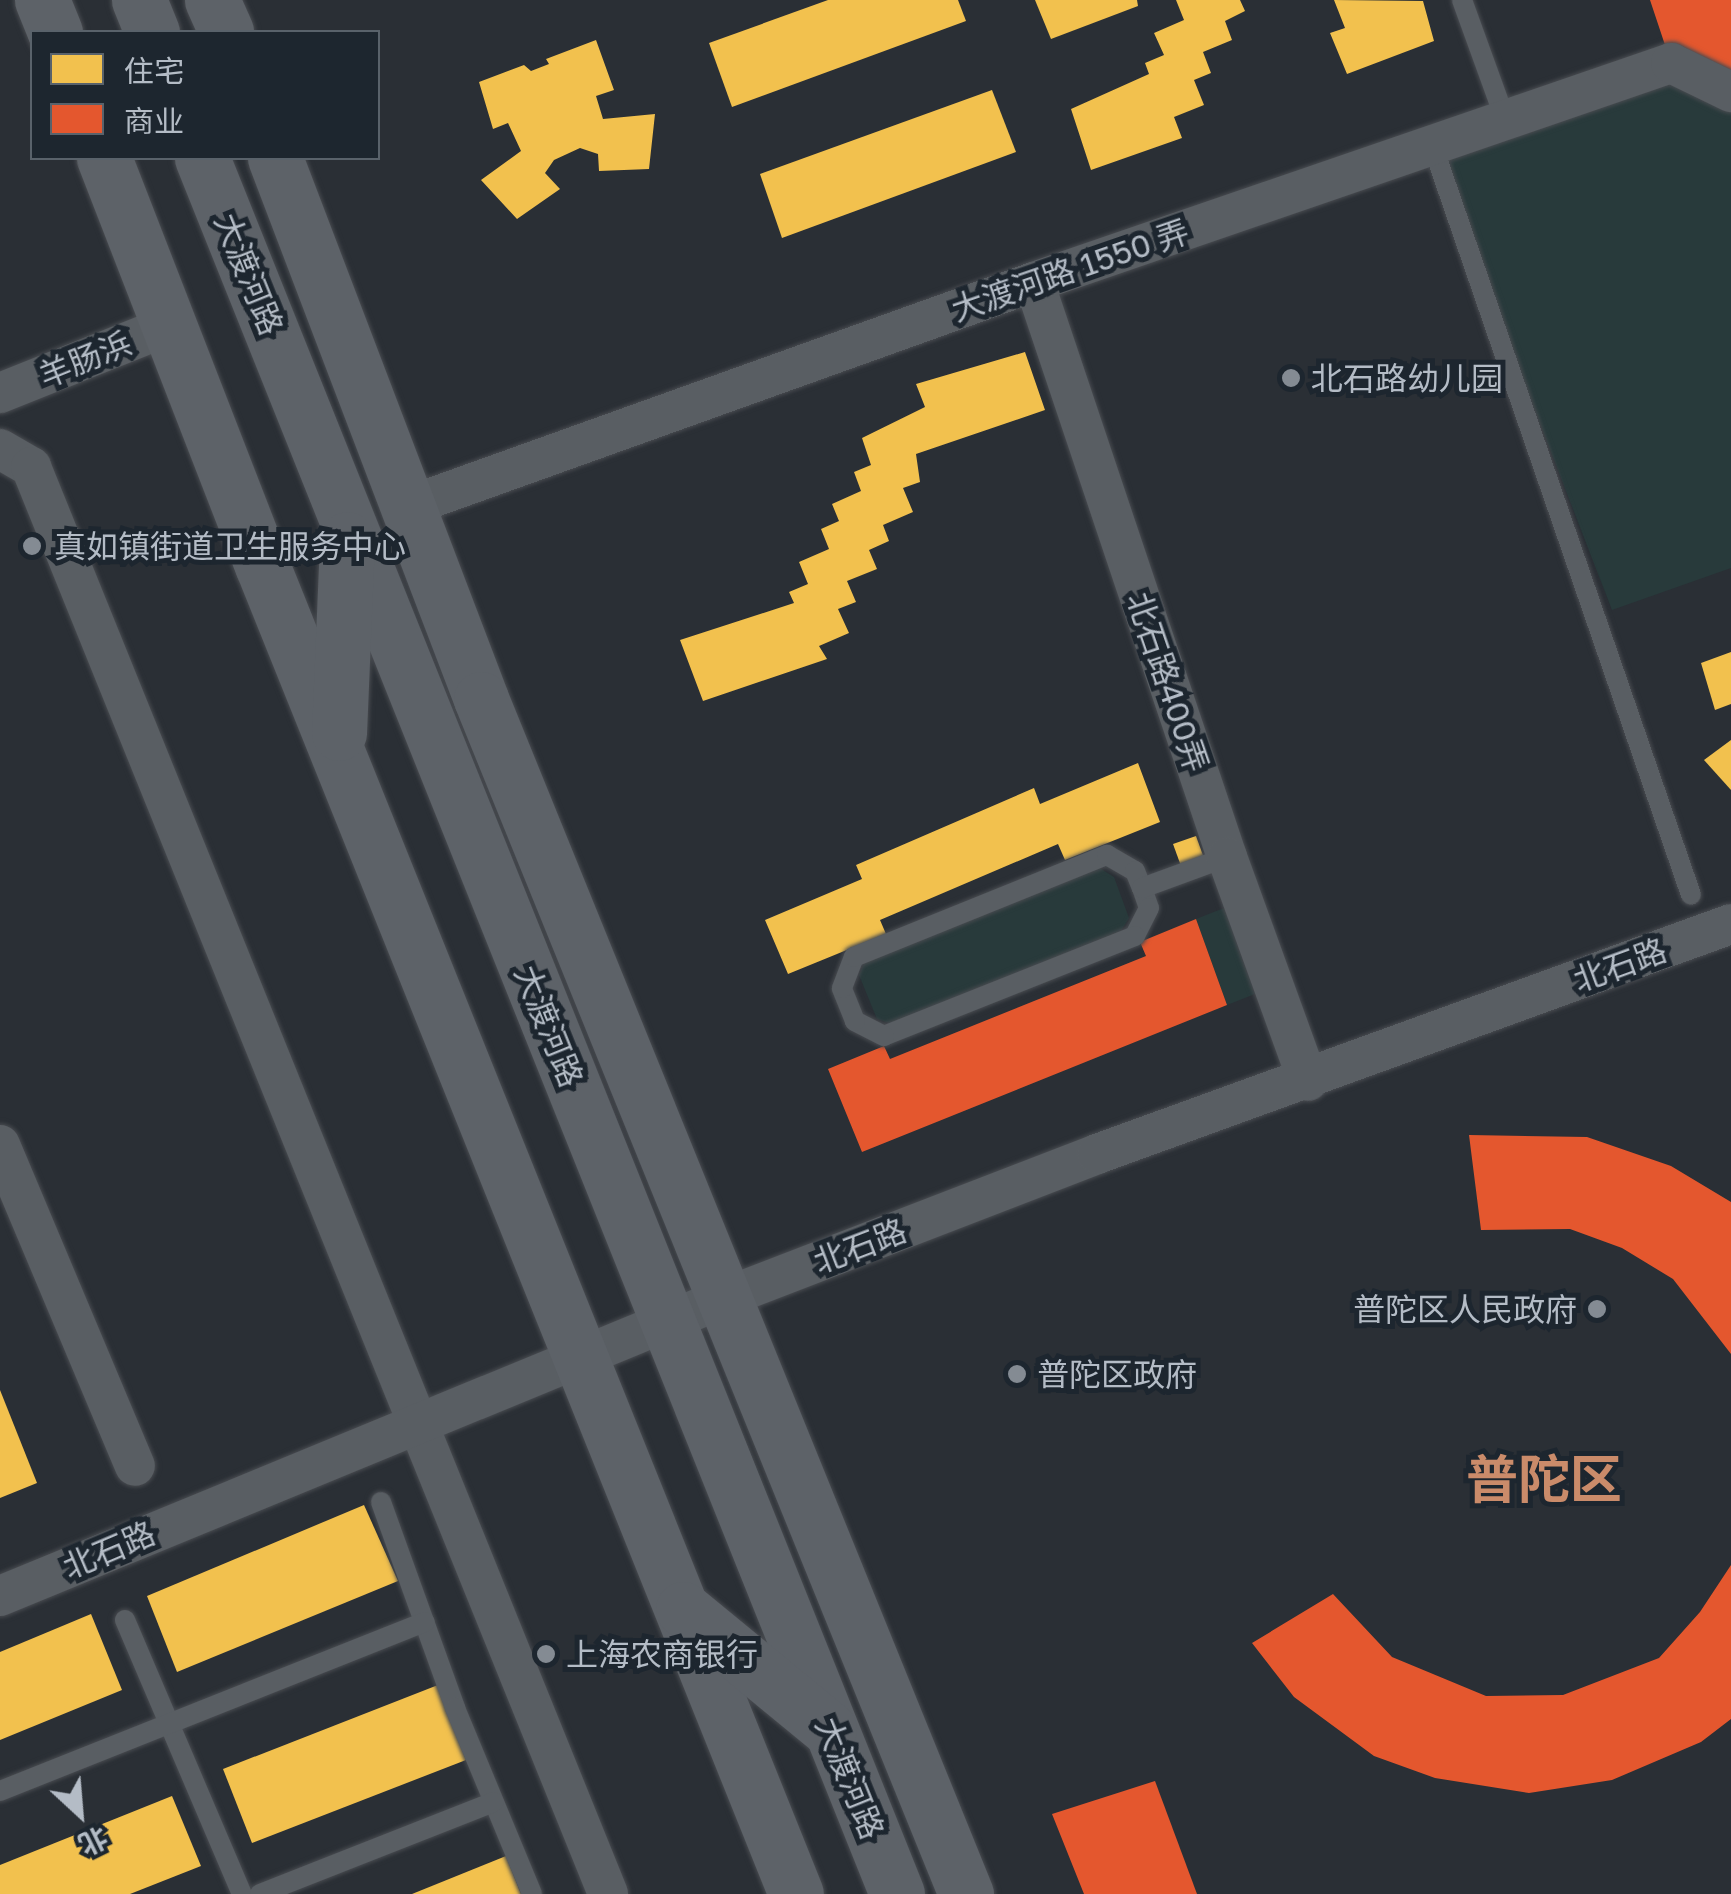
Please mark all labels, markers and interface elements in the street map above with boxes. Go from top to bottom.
legend [30,30,380,160]
text: 住宅 [124,53,184,89]
text: 商业 [124,103,184,139]
street label: 大渡河路 [207,207,291,341]
street label: 大渡河路 1550 弄 [946,211,1194,329]
street label: 羊肠浜 [33,323,137,395]
place label: 北石路幼儿园 [1311,359,1503,397]
marker: 北石路幼儿园 [1280,367,1302,389]
place label: 真如镇街道卫生服务中心 [54,527,406,565]
marker: 真如镇街道卫生服务中心 [19,533,45,559]
street label: 北石路400弄 [1119,587,1217,777]
street label: 北石路 [1568,931,1672,999]
street label: 大渡河路 [507,959,591,1093]
street label: 北石路 [808,1211,912,1281]
place label: 普陀区人民政府 [1353,1290,1577,1328]
marker: 普陀区人民政府 [1586,1298,1608,1320]
place label: 普陀区政府 [1037,1355,1197,1393]
marker: 普陀区政府 [1006,1363,1028,1385]
district label: 普陀区 [1466,1448,1622,1510]
street label: 北石路 [57,1514,161,1586]
place label: 上海农商银行 [566,1635,758,1673]
marker: 上海农商银行 [535,1643,557,1665]
street label: 大渡河路 [808,1711,892,1845]
north arrow [30,1764,130,1864]
text: 北 [74,1820,113,1862]

